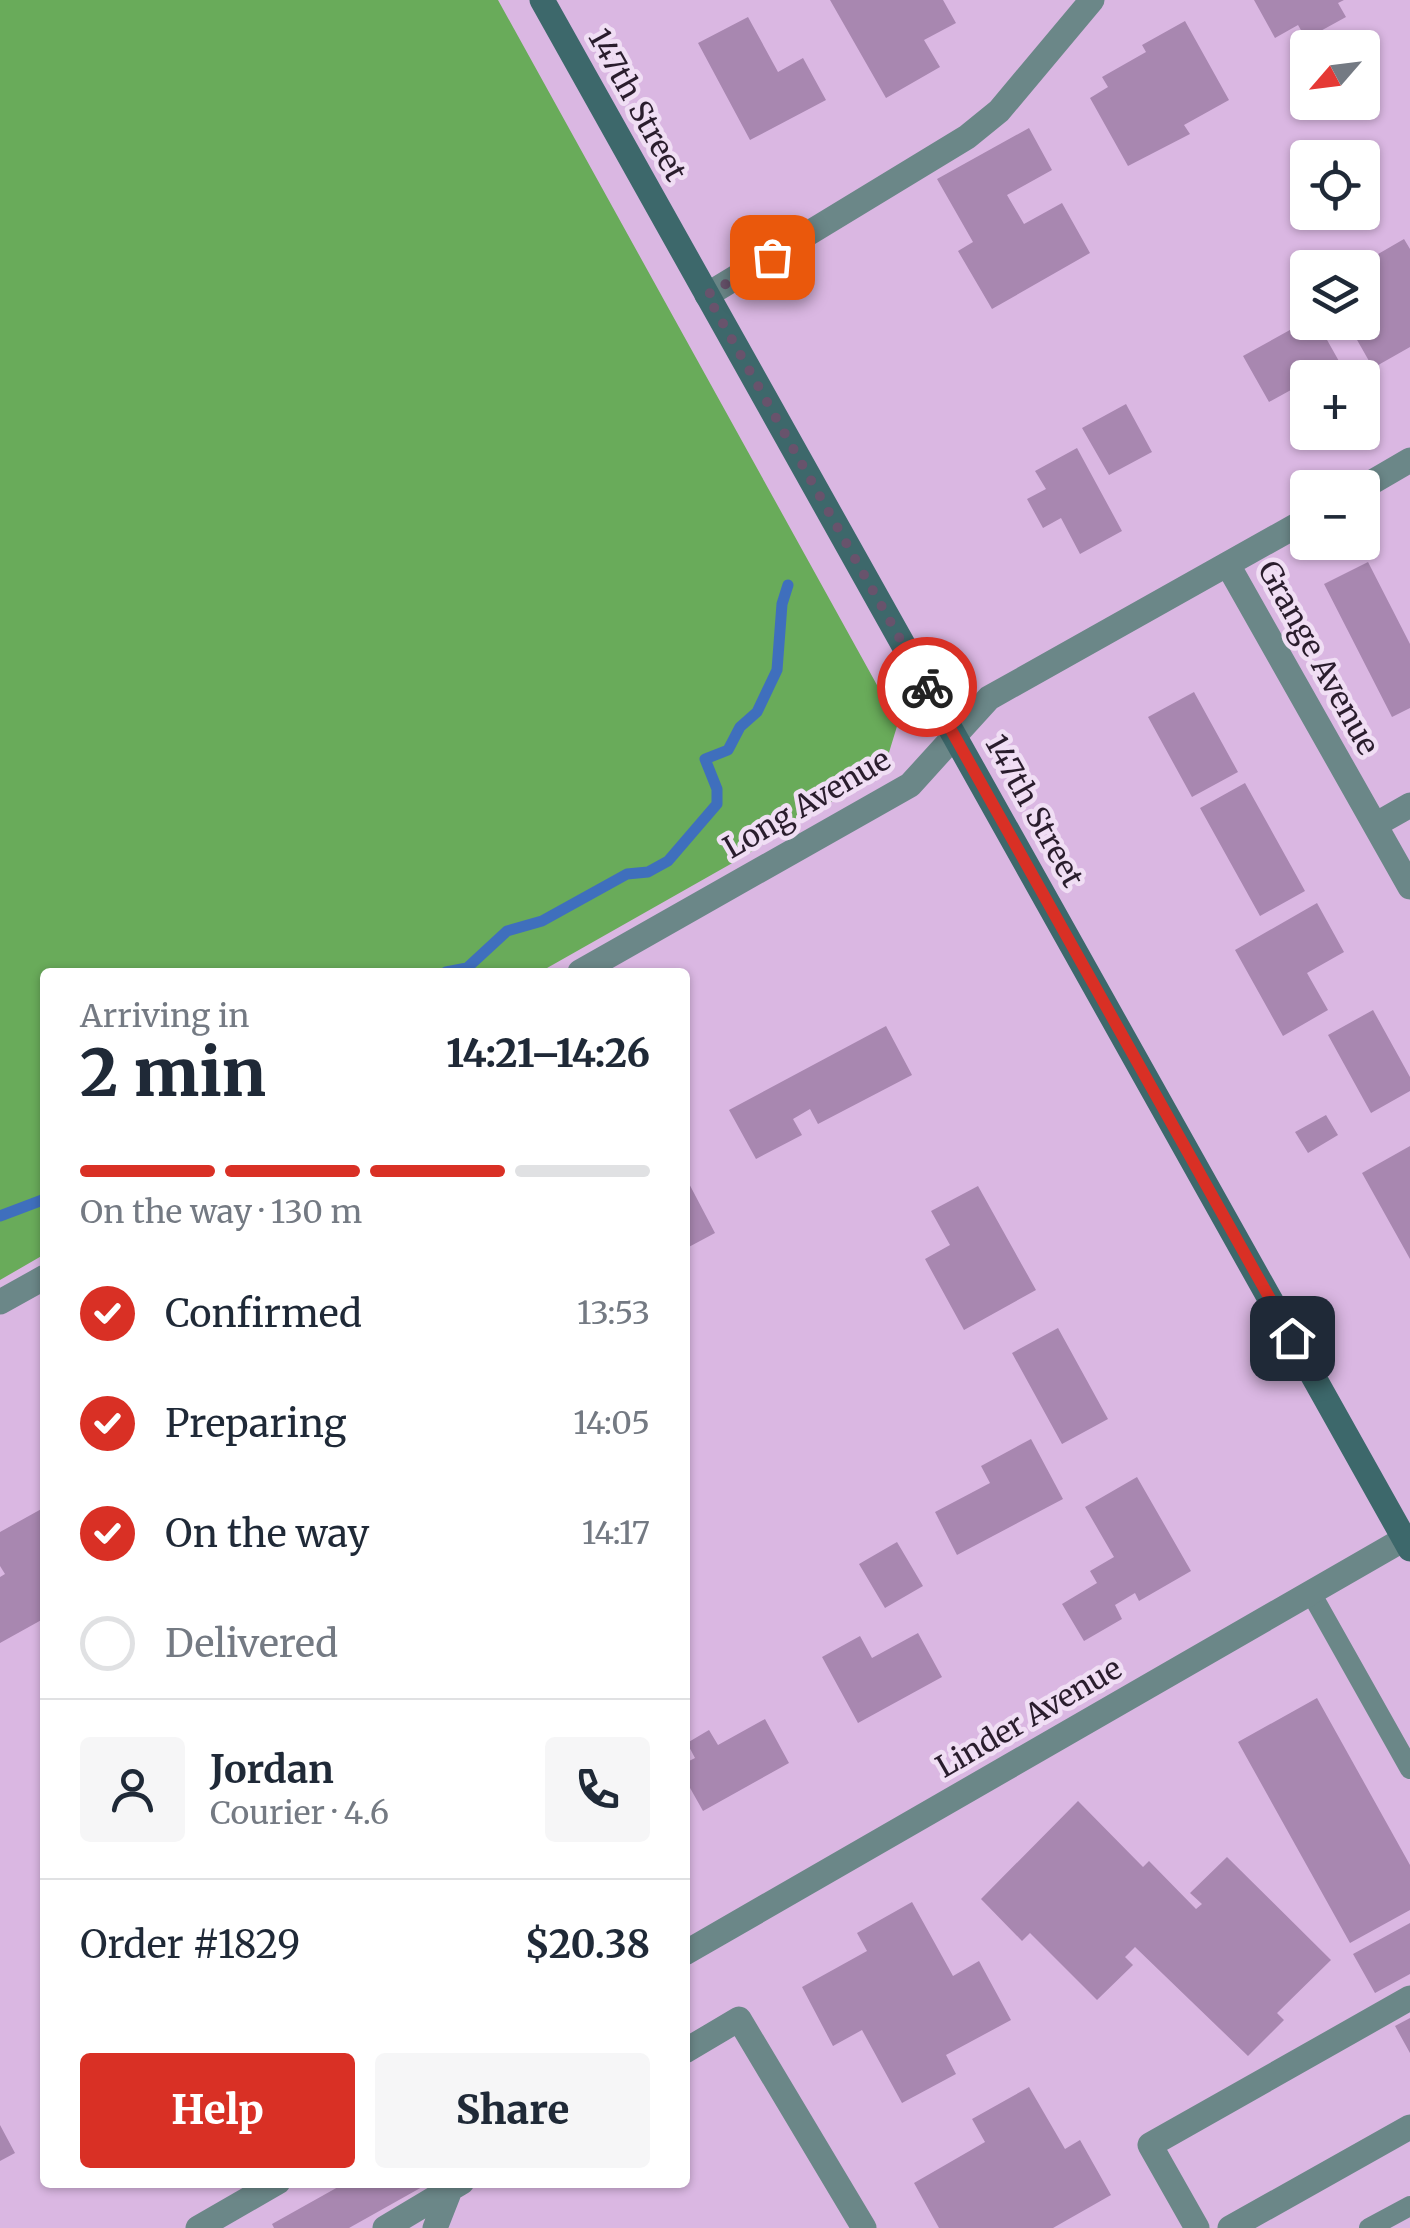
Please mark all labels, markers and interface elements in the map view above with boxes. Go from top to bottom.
street label: 147th Street [580,22,695,188]
north arrow [1290,30,1380,120]
map controls [1290,30,1380,560]
button: locate [1290,140,1380,230]
pin [730,215,815,300]
icon: bag [745,230,800,285]
button: layers [1290,250,1380,340]
button: + [1290,360,1380,450]
button: − [1290,470,1380,560]
street label: Grange Avenue [1250,554,1388,761]
courier [877,637,977,737]
icon: bike [900,660,955,715]
street label: 147th Street [977,728,1092,894]
street label: Long Avenue [716,740,897,866]
text: Arriving in [80,996,249,1036]
text: 14:21–14:26 [446,1030,650,1077]
text: 2 min [80,1032,266,1114]
text: On the way · 130 m [80,1192,362,1232]
icon: check [80,1286,135,1341]
text: Confirmed [165,1290,362,1337]
text: 13:53 [577,1293,650,1333]
pin [1250,1296,1335,1381]
icon: home [1265,1311,1320,1366]
icon: check [80,1396,135,1451]
text: Preparing [165,1400,347,1447]
text: 14:05 [573,1403,650,1443]
icon: check [80,1506,135,1561]
text: On the way [165,1510,369,1557]
text: 14:17 [582,1513,650,1553]
text: Delivered [165,1620,338,1667]
street label: Linder Avenue [929,1649,1128,1786]
button: person [80,1737,185,1842]
button: phone [545,1737,650,1842]
text: Jordan [210,1746,334,1793]
text: Courier · 4.6 [210,1793,389,1833]
text: Order #1829 [80,1921,300,1968]
text: $20.38 [524,1921,650,1968]
button: Help [80,2053,355,2168]
button: Share [375,2053,650,2168]

